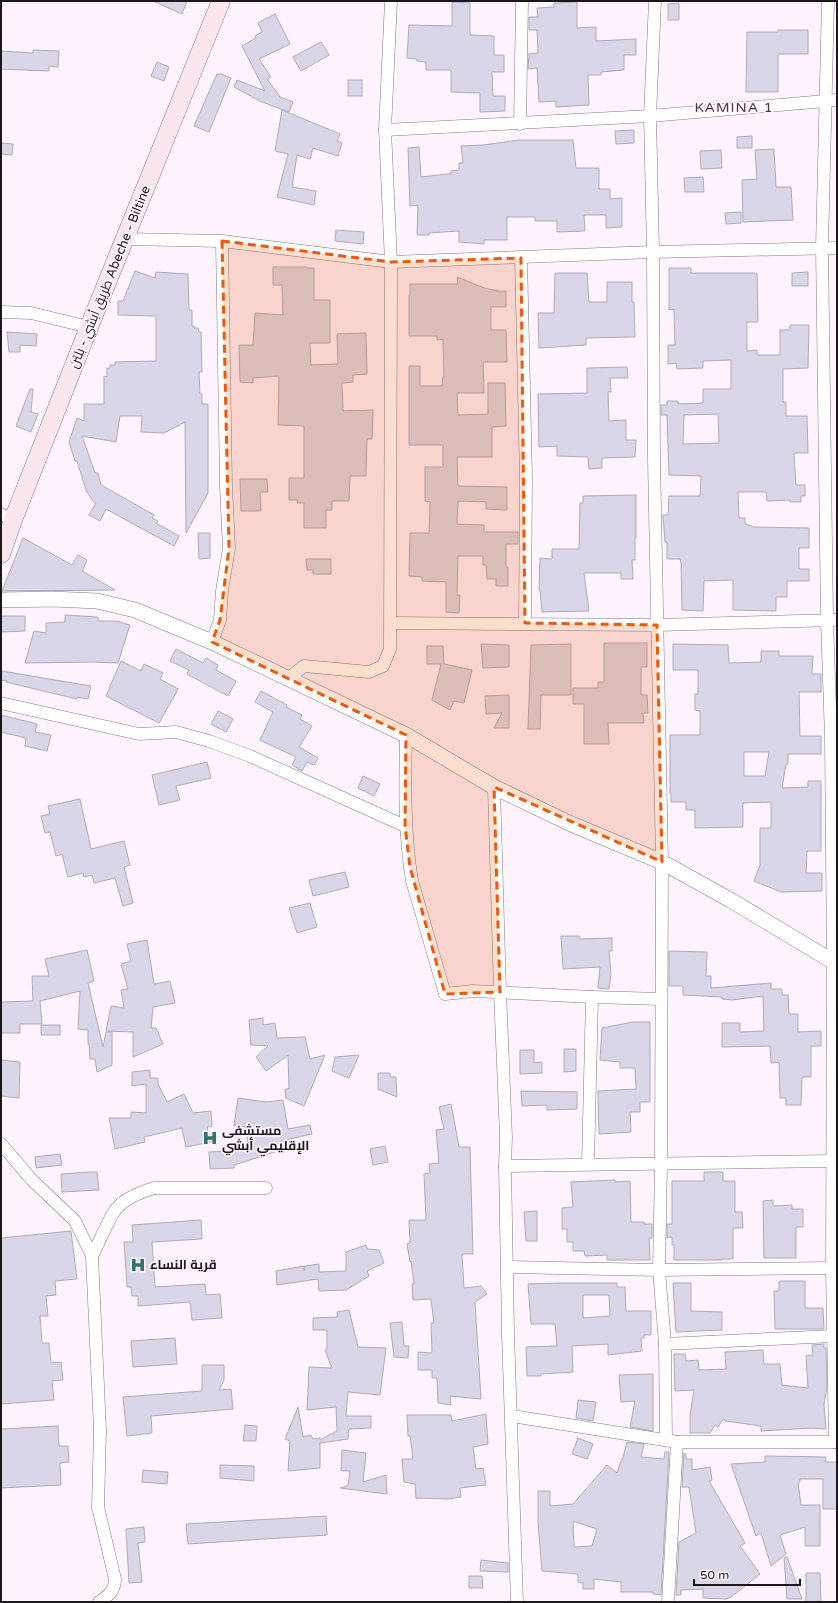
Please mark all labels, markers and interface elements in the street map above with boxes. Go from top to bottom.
district label: KAMINA 1 [694,99,774,116]
street label: طريق أبشي - بلتن Abeche - Biltine [65,183,156,371]
place label: مستشفى الإقليمي أبشي [222,1123,309,1157]
hospital icon: مستشفى الإقليمي أبشي [201,1129,219,1147]
hospital icon: قرية النساء [129,1256,147,1274]
place label: قرية النساء [150,1257,217,1273]
scale bar [694,1561,800,1587]
text: 50 m [700,1568,729,1582]

